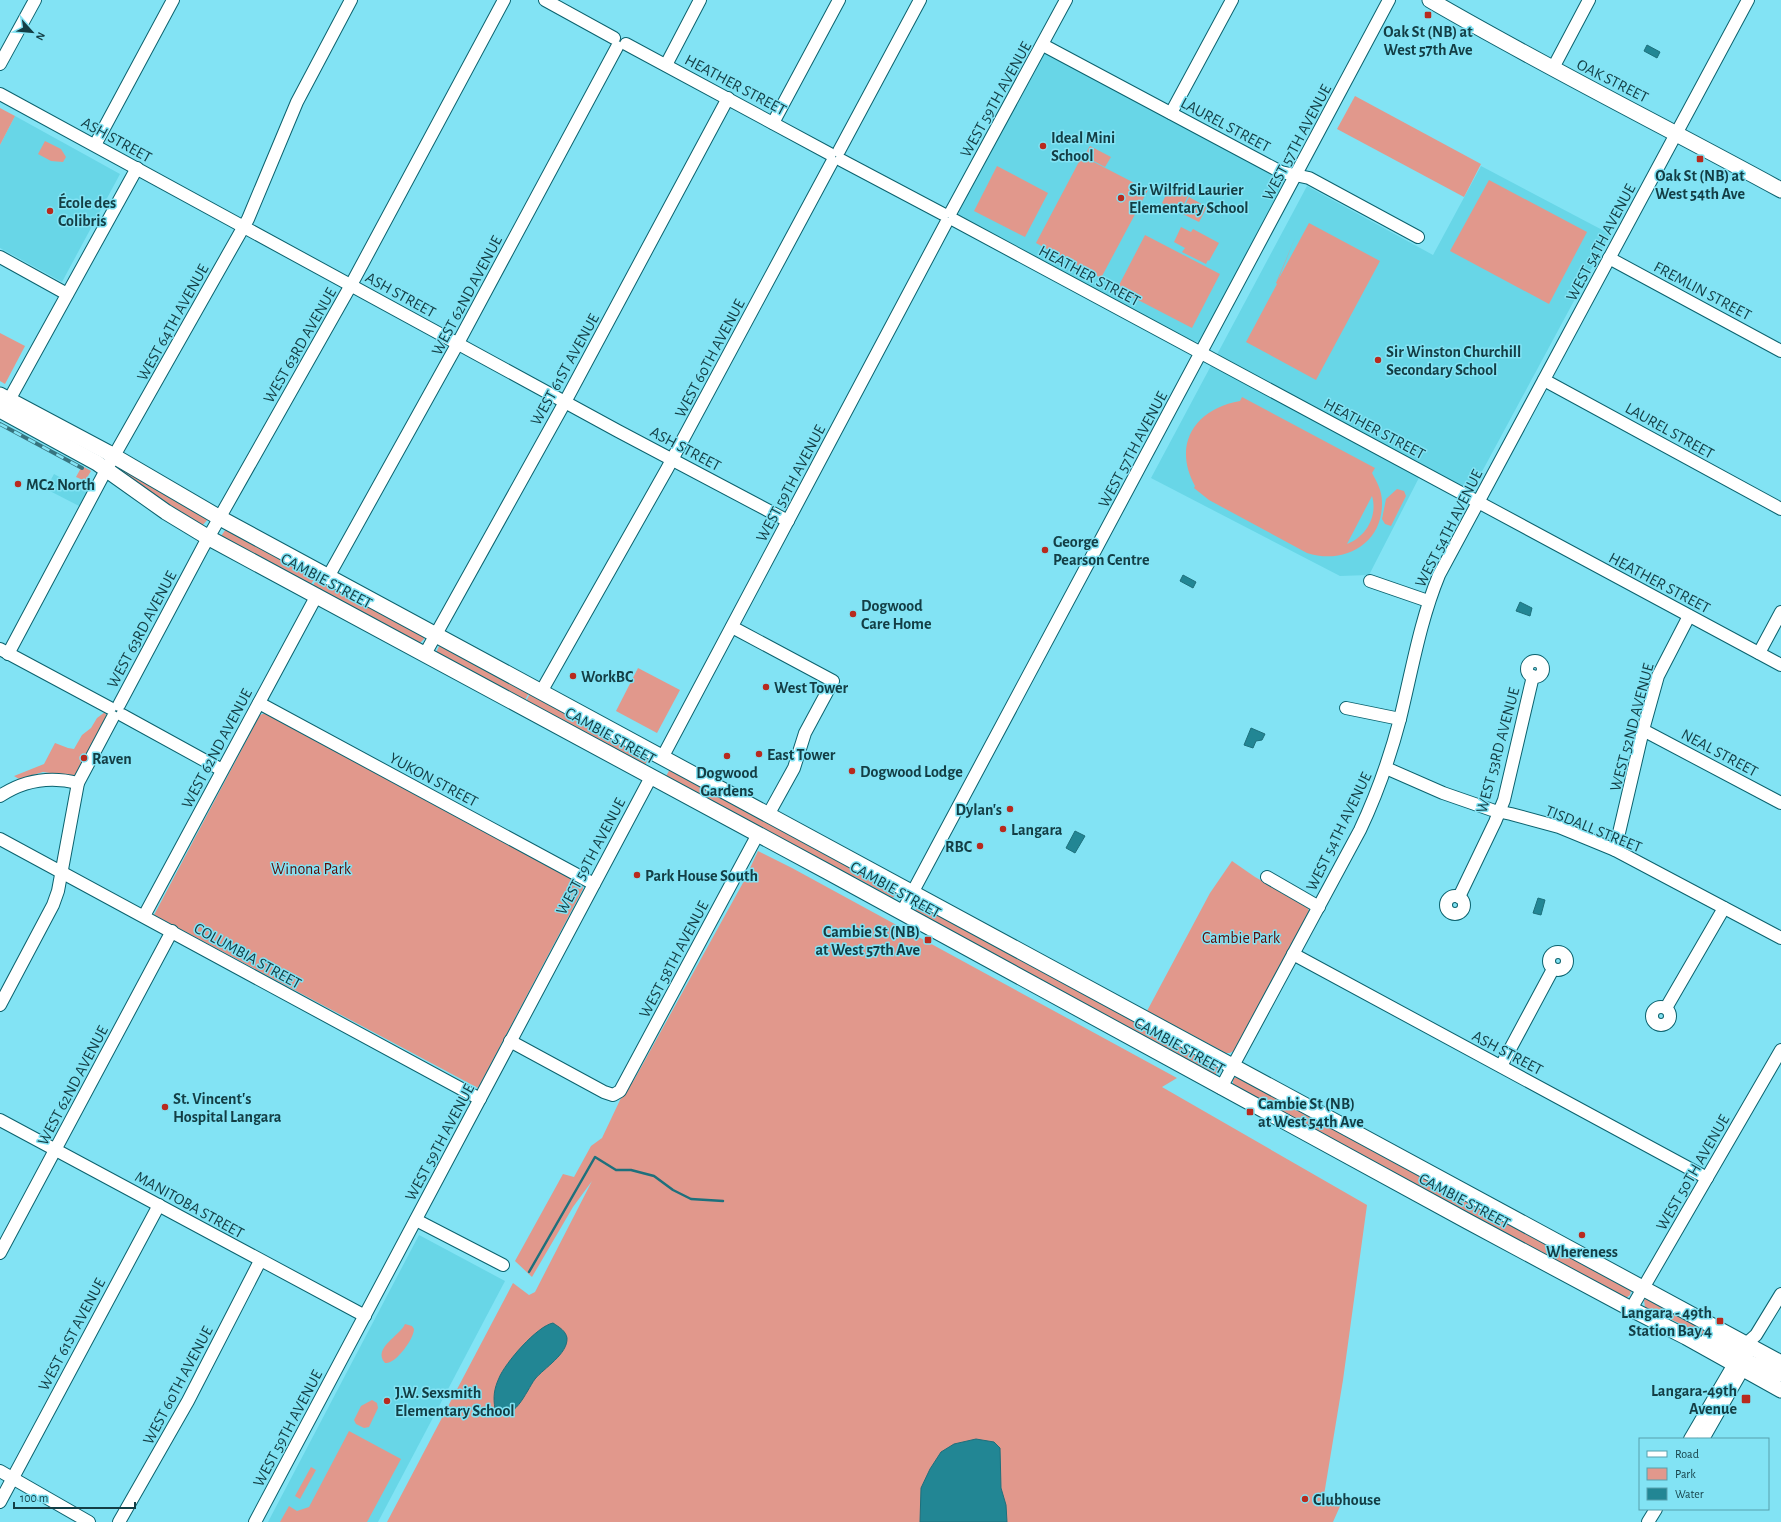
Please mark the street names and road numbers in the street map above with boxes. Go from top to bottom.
street label: WEST 59TH AVENUE [957,39,1034,160]
street label: HEATHER STREET [682,51,789,118]
street label: OAK STREET [1574,56,1651,106]
street label: WEST 57TH AVENUE [1260,82,1334,203]
street label: LAUREL STREET [1178,95,1273,155]
street label: ASH STREET [79,114,154,166]
street label: WEST 54TH AVENUE [1563,181,1639,304]
street label: WEST 62ND AVENUE [429,233,505,358]
street label: HEATHER STREET [1036,242,1143,309]
street label: FREMLIN STREET [1651,258,1754,323]
street label: WEST 64TH AVENUE [134,261,212,384]
street label: ASH STREET [363,269,438,321]
street label: WEST 63RD AVENUE [260,285,339,406]
street label: WEST 60TH AVENUE [672,296,748,420]
street label: WEST 61ST AVENUE [528,311,602,428]
street label: WEST 57TH AVENUE [1096,389,1170,510]
street label: HEATHER STREET [1321,395,1428,462]
street label: LAUREL STREET [1622,400,1717,462]
street label: WEST 59TH AVENUE [753,422,829,544]
street label: ASH STREET [647,424,724,474]
street label: WEST 54TH AVENUE [1412,467,1486,590]
street label: HEATHER STREET [1606,549,1713,616]
street label: CAMBIE STREET [278,550,375,612]
street label: WEST 63RD AVENUE [104,568,180,691]
street label: WEST 52ND AVENUE [1607,661,1657,793]
street label: WEST 62ND AVENUE [179,686,255,811]
street label: WEST 53RD AVENUE [1474,686,1522,815]
street label: CAMBIE STREET [563,704,659,767]
street label: NEAL STREET [1678,726,1761,780]
street label: YUKON STREET [387,750,481,810]
street label: WEST 54TH AVENUE [1303,769,1375,893]
street label: WEST 59TH AVENUE [553,795,629,917]
street label: TISDALL STREET [1543,802,1644,856]
street label: CAMBIE STREET [848,858,944,921]
street label: WEST 58TH AVENUE [636,898,712,1021]
street label: COLUMBIA STREET [191,920,304,992]
street label: CAMBIE STREET [1132,1014,1228,1077]
street label: WEST 62ND AVENUE [35,1023,111,1148]
street label: ASH STREET [1469,1028,1546,1078]
street label: WEST 59TH AVENUE [402,1081,478,1203]
street label: WEST 50TH AVENUE [1653,1112,1733,1233]
street label: MANITOBA STREET [132,1168,247,1242]
street label: CAMBIE STREET [1416,1170,1513,1232]
street label: WEST 61ST AVENUE [36,1275,108,1393]
street label: WEST 60TH AVENUE [140,1323,216,1447]
street label: WEST 59TH AVENUE [250,1367,326,1489]

